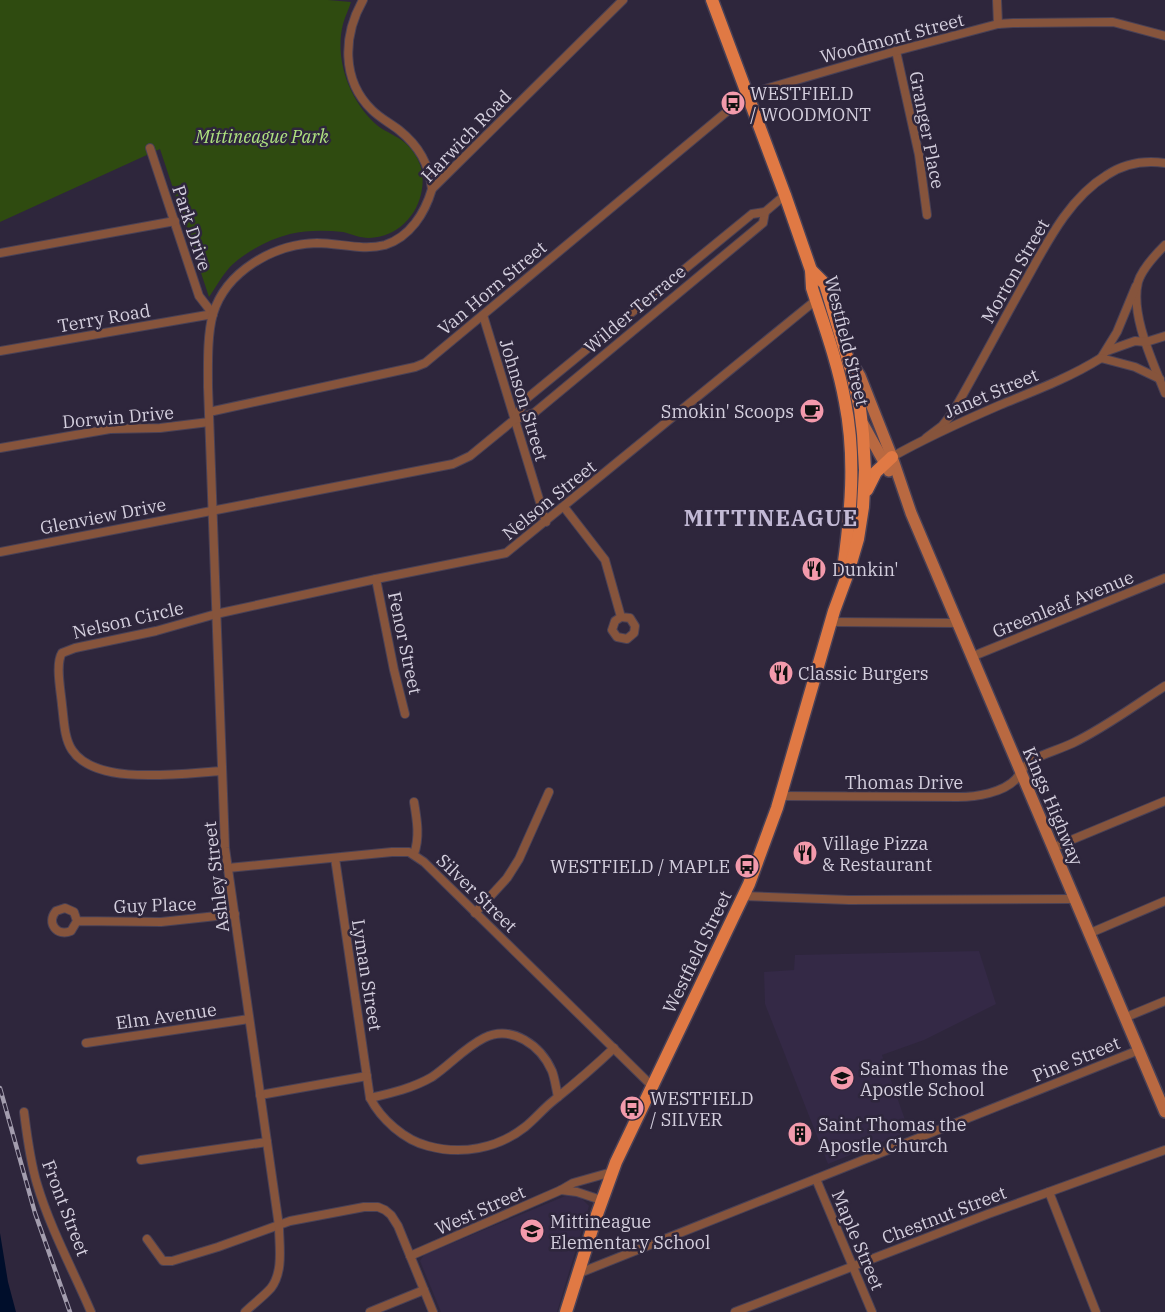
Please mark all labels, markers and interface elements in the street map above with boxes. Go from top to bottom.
street label: Woodmont Street [817,8,967,68]
street label: Granger Place [904,69,950,191]
place label: WESTFIELD / WOODMONT [750,82,871,126]
street label: Harwich Road [416,85,516,187]
bus stop icon: WESTFIELD / WOODMONT [720,90,746,116]
park label: Mittineague Park [194,125,329,148]
street label: Park Drive [167,182,217,274]
street label: Morton Street [976,215,1054,327]
street label: Van Horn Street [433,236,551,340]
street label: Wilder Terrace [579,260,691,358]
street label: Westfield Street [820,273,874,409]
street label: Terry Road [56,299,152,337]
street label: Johnson Street [495,336,553,464]
street label: Janet Street [940,363,1042,423]
cafe icon: Smokin' Scoops [799,398,825,424]
place label: Smokin' Scoops [661,400,794,423]
street label: Dorwin Drive [61,401,175,433]
street label: Nelson Street [497,455,601,545]
street label: Glenview Drive [38,493,168,539]
district label: MITTINEAGUE [684,503,858,532]
restaurant icon: Dunkin' [801,556,827,582]
place label: Dunkin' [832,558,899,581]
street label: Greenleaf Avenue [989,565,1137,643]
street label: Fenor Street [383,589,427,697]
street label: Nelson Circle [70,596,186,644]
restaurant icon: Classic Burgers [768,660,794,686]
place label: Classic Burgers [798,662,929,685]
street label: Kings Highway [1018,743,1088,869]
street label: Thomas Drive [845,771,963,794]
street label: Ashley Street [198,820,234,934]
place label: Village Pizza & Restaurant [822,832,932,876]
restaurant icon: Village Pizza & Restaurant [792,840,818,866]
street label: Silver Street [432,849,522,937]
bus stop icon: WESTFIELD / MAPLE [734,853,760,879]
place label: WESTFIELD / MAPLE [550,855,730,878]
street label: Westfield Street [657,887,737,1017]
street label: Guy Place [113,892,197,918]
street label: Lyman Street [347,917,387,1033]
street label: Elm Avenue [114,998,218,1034]
street label: Pine Street [1029,1031,1123,1087]
place label: Saint Thomas the Apostle School [860,1057,1008,1101]
school or university icon: Saint Thomas the Apostle School [829,1065,855,1091]
place label: WESTFIELD / SILVER [650,1087,753,1131]
bus stop icon: WESTFIELD / SILVER [619,1095,645,1121]
place label: Saint Thomas the Apostle Church [818,1113,966,1157]
building icon: Saint Thomas the Apostle Church [787,1121,813,1147]
street label: Front Street [37,1156,95,1260]
street label: West Street [431,1180,529,1240]
street label: Chestnut Street [879,1181,1009,1249]
street label: Maple Street [827,1187,889,1293]
place label: Mittineague Elementary School [550,1210,710,1254]
school or university icon: Mittineague Elementary School [519,1218,545,1244]

